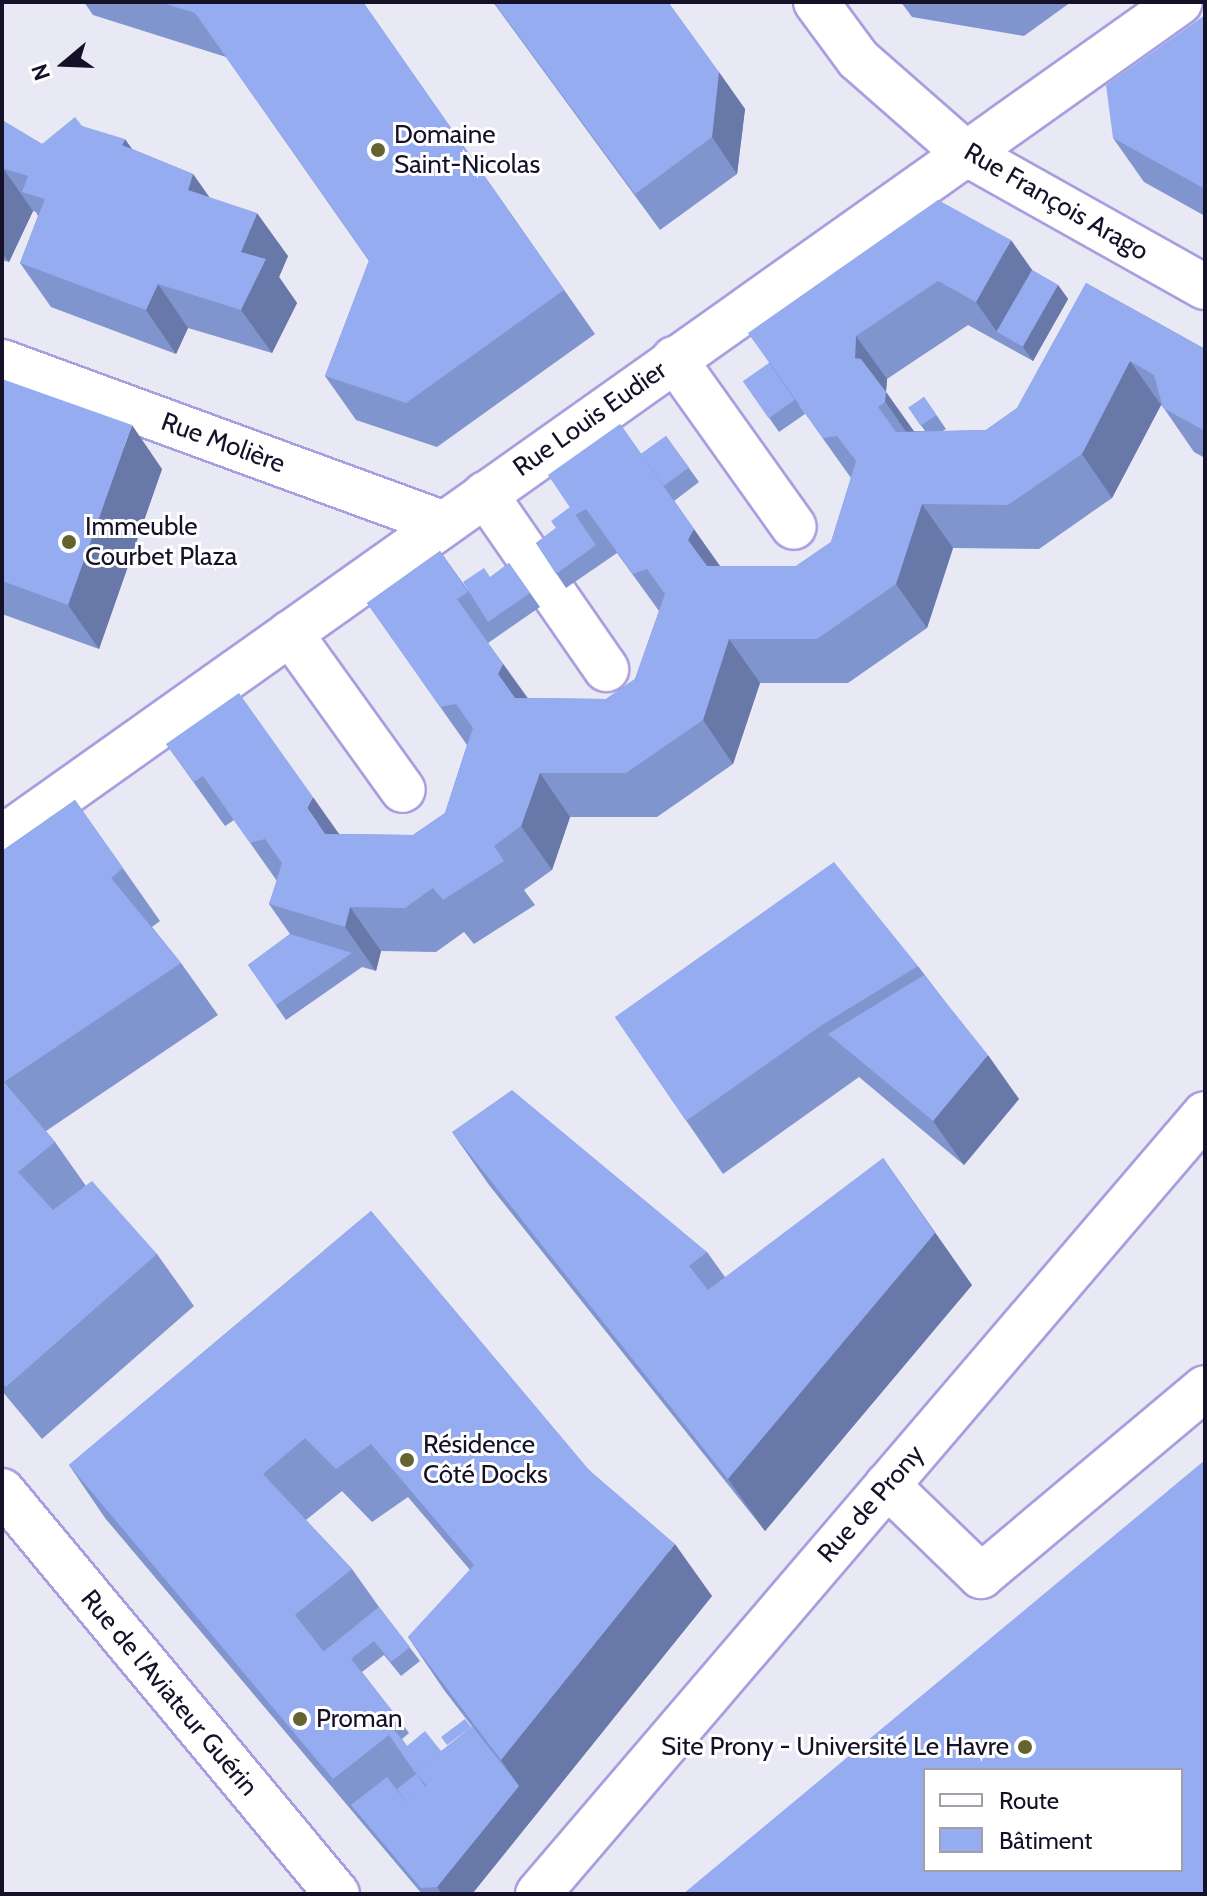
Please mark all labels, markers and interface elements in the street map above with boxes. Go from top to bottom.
north arrow [24,24,104,104]
text: N [26,60,56,84]
place label: Domaine Saint-Nicolas [394,119,540,180]
street label: Rue François Arago [958,137,1154,267]
marker: Domaine Saint-Nicolas [369,141,387,159]
street label: Rue Louis Eudier [507,355,673,483]
street label: Rue Molière [157,406,289,480]
place label: Immeuble Courbet Plaza [85,511,237,572]
marker: Immeuble Courbet Plaza [60,533,78,551]
place label: Résidence Côté Docks [423,1429,548,1490]
street label: Rue de Prony [811,1439,931,1569]
marker: Résidence Côté Docks [398,1451,416,1469]
street label: Rue de l'Aviateur Guérin [74,1584,264,1802]
place label: Proman [316,1703,403,1735]
marker: Proman [291,1710,309,1728]
place label: Site Prony - Université Le Havre [661,1731,1009,1763]
marker: Site Prony - Université Le Havre [1016,1738,1034,1756]
legend [923,1768,1183,1872]
text: Route [999,1786,1059,1815]
text: Bâtiment [999,1826,1092,1855]

